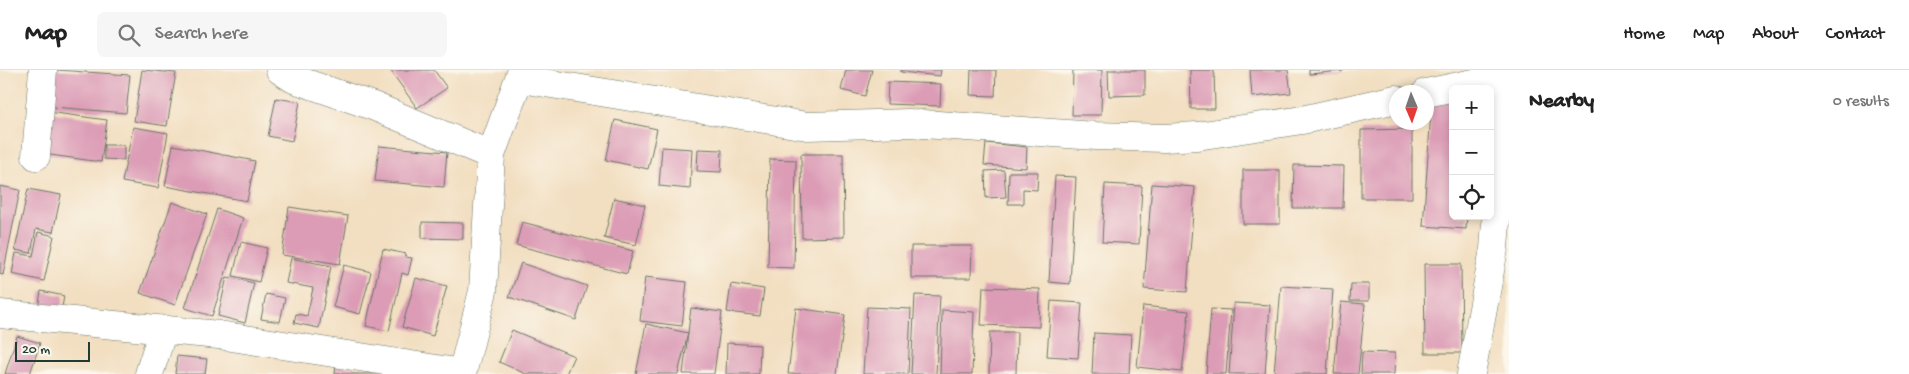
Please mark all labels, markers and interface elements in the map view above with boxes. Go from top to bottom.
search box [97,12,447,57]
text: Map [25,20,67,49]
icon: search [115,21,143,49]
text: Search here [155,23,248,46]
text: Home [1623,24,1665,45]
text: Map [1693,24,1724,45]
text: About [1752,24,1798,45]
text: Contact [1826,24,1884,45]
north arrow [1389,85,1434,130]
map controls [1449,85,1494,220]
button: + [1449,85,1494,130]
text: Nearby [1529,90,1594,115]
text: 0 results [1833,93,1889,112]
button: − [1449,130,1494,175]
button: locate [1449,175,1494,220]
scale bar [15,339,90,362]
text: 20 m [22,342,50,359]

